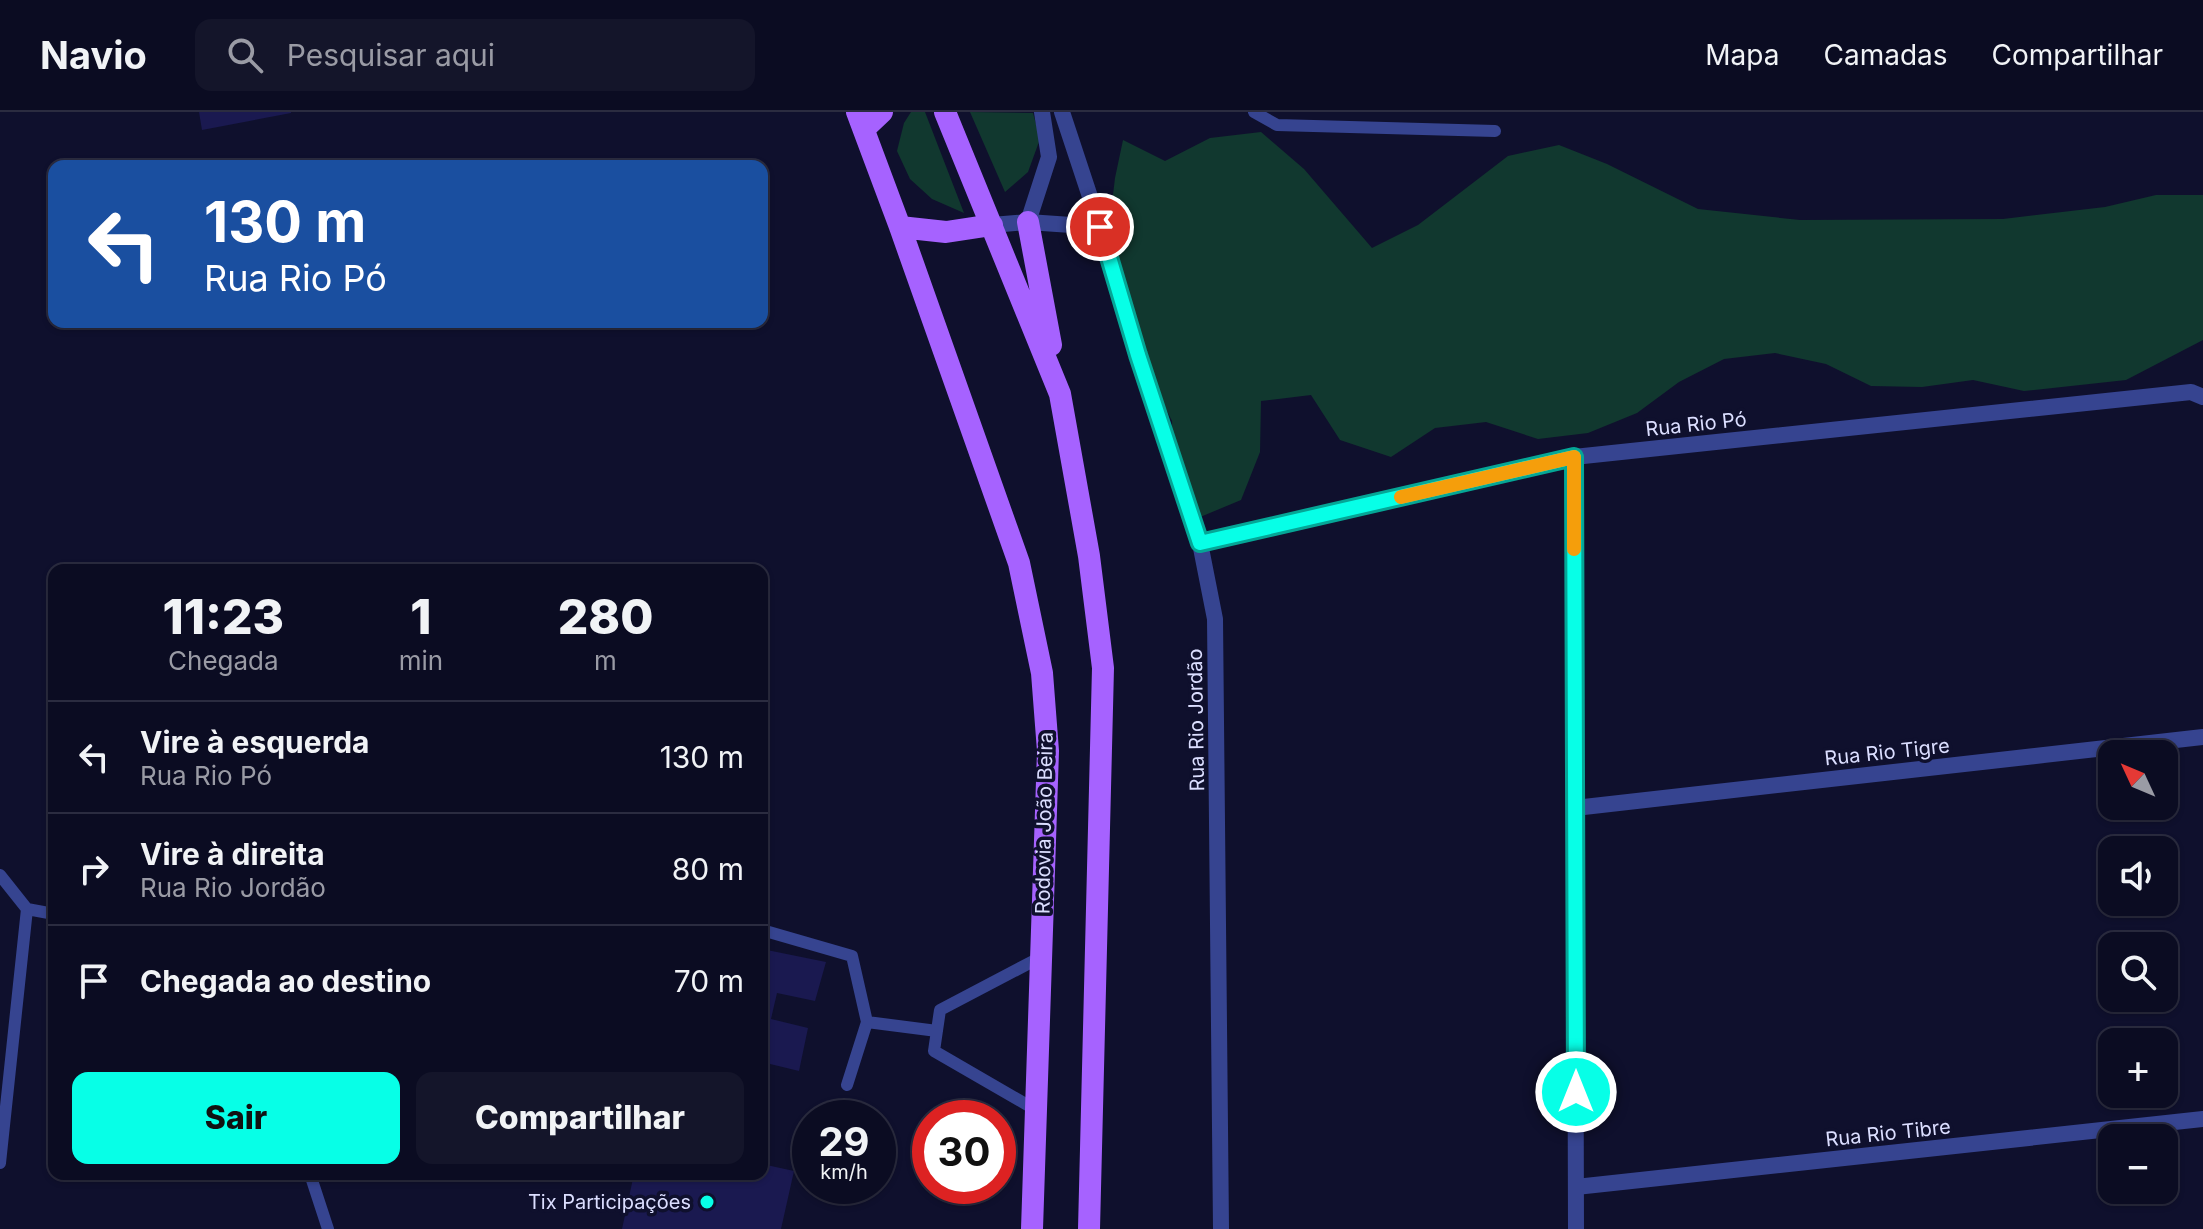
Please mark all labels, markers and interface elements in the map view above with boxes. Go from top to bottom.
search box [195,19,755,91]
text: Navio [40,32,147,78]
icon: search [223,33,267,77]
text: Pesquisar aqui [287,37,495,73]
text: Mapa [1705,38,1779,72]
text: Camadas [1823,38,1948,72]
text: Compartilhar [1992,38,2163,72]
text: 130 m [204,188,366,256]
icon: left [72,192,176,296]
pin [1066,193,1134,261]
icon: arrive [1078,205,1122,249]
text: Rua Rio Pó [204,256,387,300]
street label: Rua Rio Pó [1644,407,1748,441]
text: 11:23 [163,587,284,646]
text: 1 [410,587,431,646]
text: 280 [558,587,653,646]
text: Chegada [168,645,279,676]
text: min [399,645,443,676]
text: m [594,645,617,676]
street label: Rua Rio Jordão [1183,648,1209,792]
text: Vire à esquerda [140,724,369,760]
street label: Rodovia João Beira [1030,732,1058,914]
street label: Rua Rio Tigre [1823,733,1951,771]
icon: left [72,735,116,779]
text: 130 m [660,739,744,775]
north arrow [2098,740,2178,820]
map controls [2098,740,2178,1204]
text: Rua Rio Pó [140,760,272,791]
text: Vire à direita [140,836,325,872]
button: sound [2098,836,2178,916]
icon: right [72,847,116,891]
text: 80 m [672,851,744,887]
text: Rua Rio Jordão [140,872,326,903]
button: search [2098,932,2178,1012]
icon: arrive [72,959,116,1003]
text: Chegada ao destino [140,963,431,999]
text: 70 m [674,963,744,999]
button: + [2098,1028,2178,1108]
position arrow [1534,1050,1618,1134]
button: Sair [72,1072,400,1164]
button: Compartilhar [416,1072,744,1164]
speed limit sign: 30 [912,1100,1016,1204]
street label: Rua Rio Tibre [1824,1114,1952,1152]
text: 29 [818,1117,870,1166]
button: − [2098,1124,2178,1204]
text: km/h [820,1160,868,1184]
place label: Tix Participações [528,1190,691,1214]
marker: Tix Participações [698,1193,716,1211]

